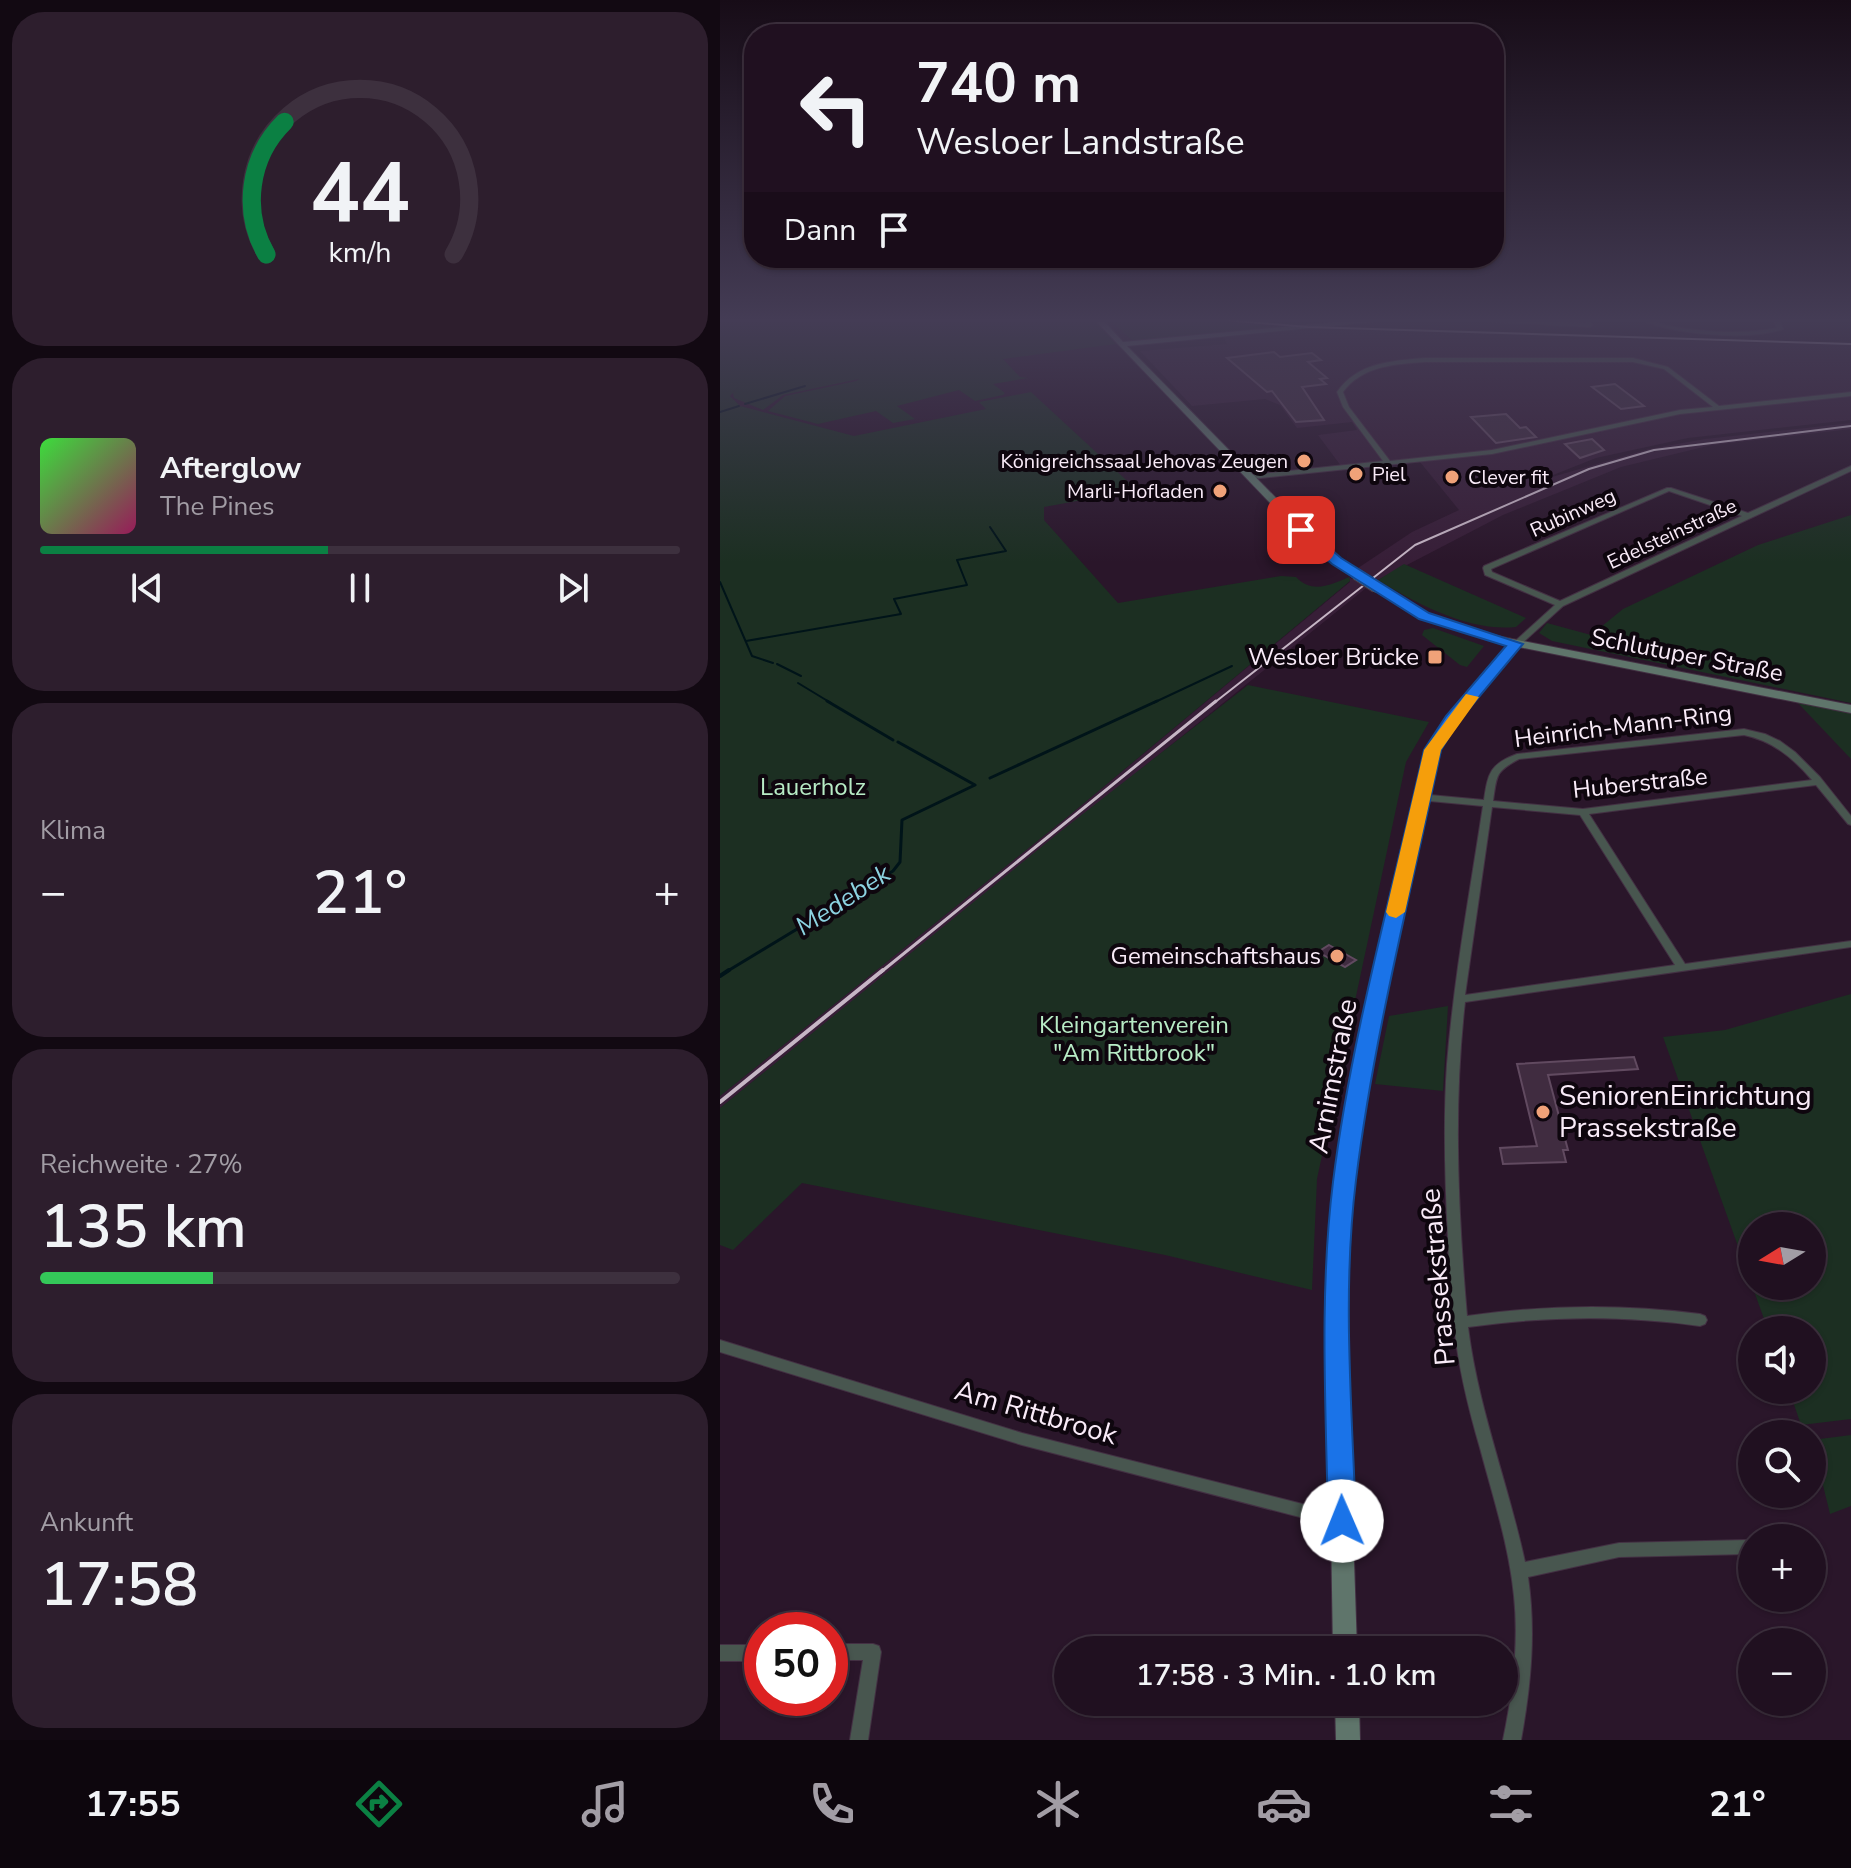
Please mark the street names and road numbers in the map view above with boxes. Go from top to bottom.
street label: Rubinweg [1526,482,1620,544]
street label: Edelsteinstraße [1603,492,1741,576]
street label: Schlutuper Straße [1588,621,1786,689]
street label: Heinrich-Mann-Ring [1512,697,1734,755]
street label: Huberstraße [1571,760,1709,806]
street label: Arnimstraße [1299,995,1367,1157]
street label: Prassekstraße [1411,1187,1465,1367]
street label: Am Rittbrook [950,1372,1123,1455]

